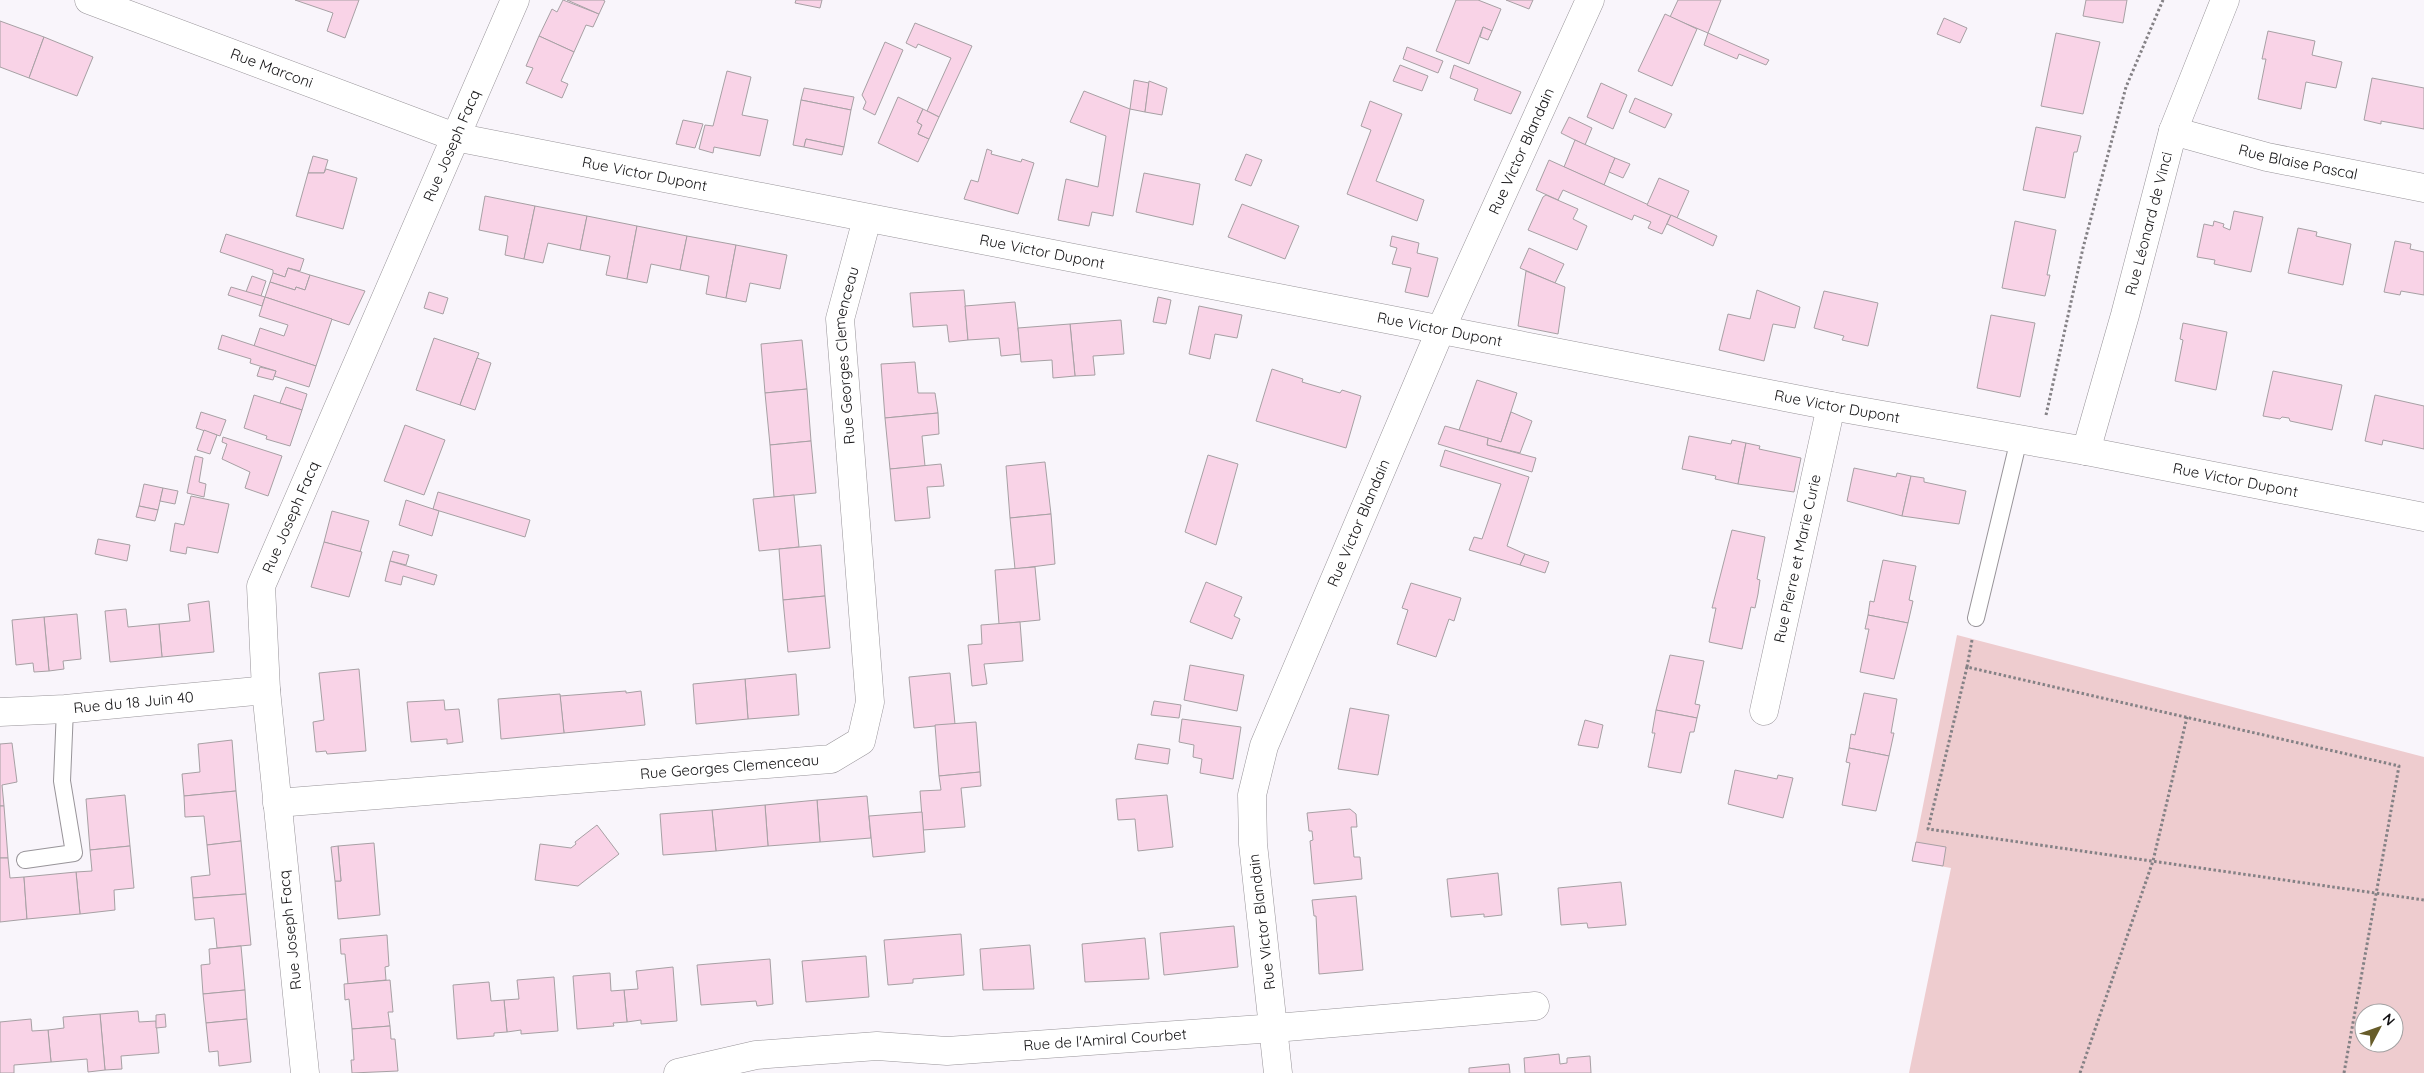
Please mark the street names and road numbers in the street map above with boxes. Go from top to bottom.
street label: Rue Marconi [228,44,316,92]
street label: Rue Victor Blandain [1484,85,1558,217]
street label: Rue Joseph Facq [419,87,484,204]
street label: Rue Blaise Pascal [2236,140,2359,184]
street label: Rue Léonard de Vinci [2121,150,2176,297]
street label: Rue Victor Dupont [580,152,709,195]
street label: Rue Victor Dupont [978,230,1106,273]
street label: Rue Georges Clemenceau [830,264,863,445]
street label: Rue Victor Dupont [1375,307,1504,351]
street label: Rue Victor Dupont [1773,385,1901,427]
street label: Rue Victor Blandain [1323,456,1394,590]
street label: Rue Joseph Facq [258,458,323,576]
street label: Rue Victor Dupont [2171,458,2300,501]
street label: Rue Pierre et Marie Curie [1769,472,1825,645]
street label: Rue du 18 Juin 40 [73,687,195,717]
street label: Rue Georges Clemenceau [639,750,820,783]
street label: Rue Victor Blandain [1244,853,1279,991]
street label: Rue Joseph Facq [274,869,305,991]
street label: Rue de l'Amiral Courbet [1023,1024,1187,1055]

